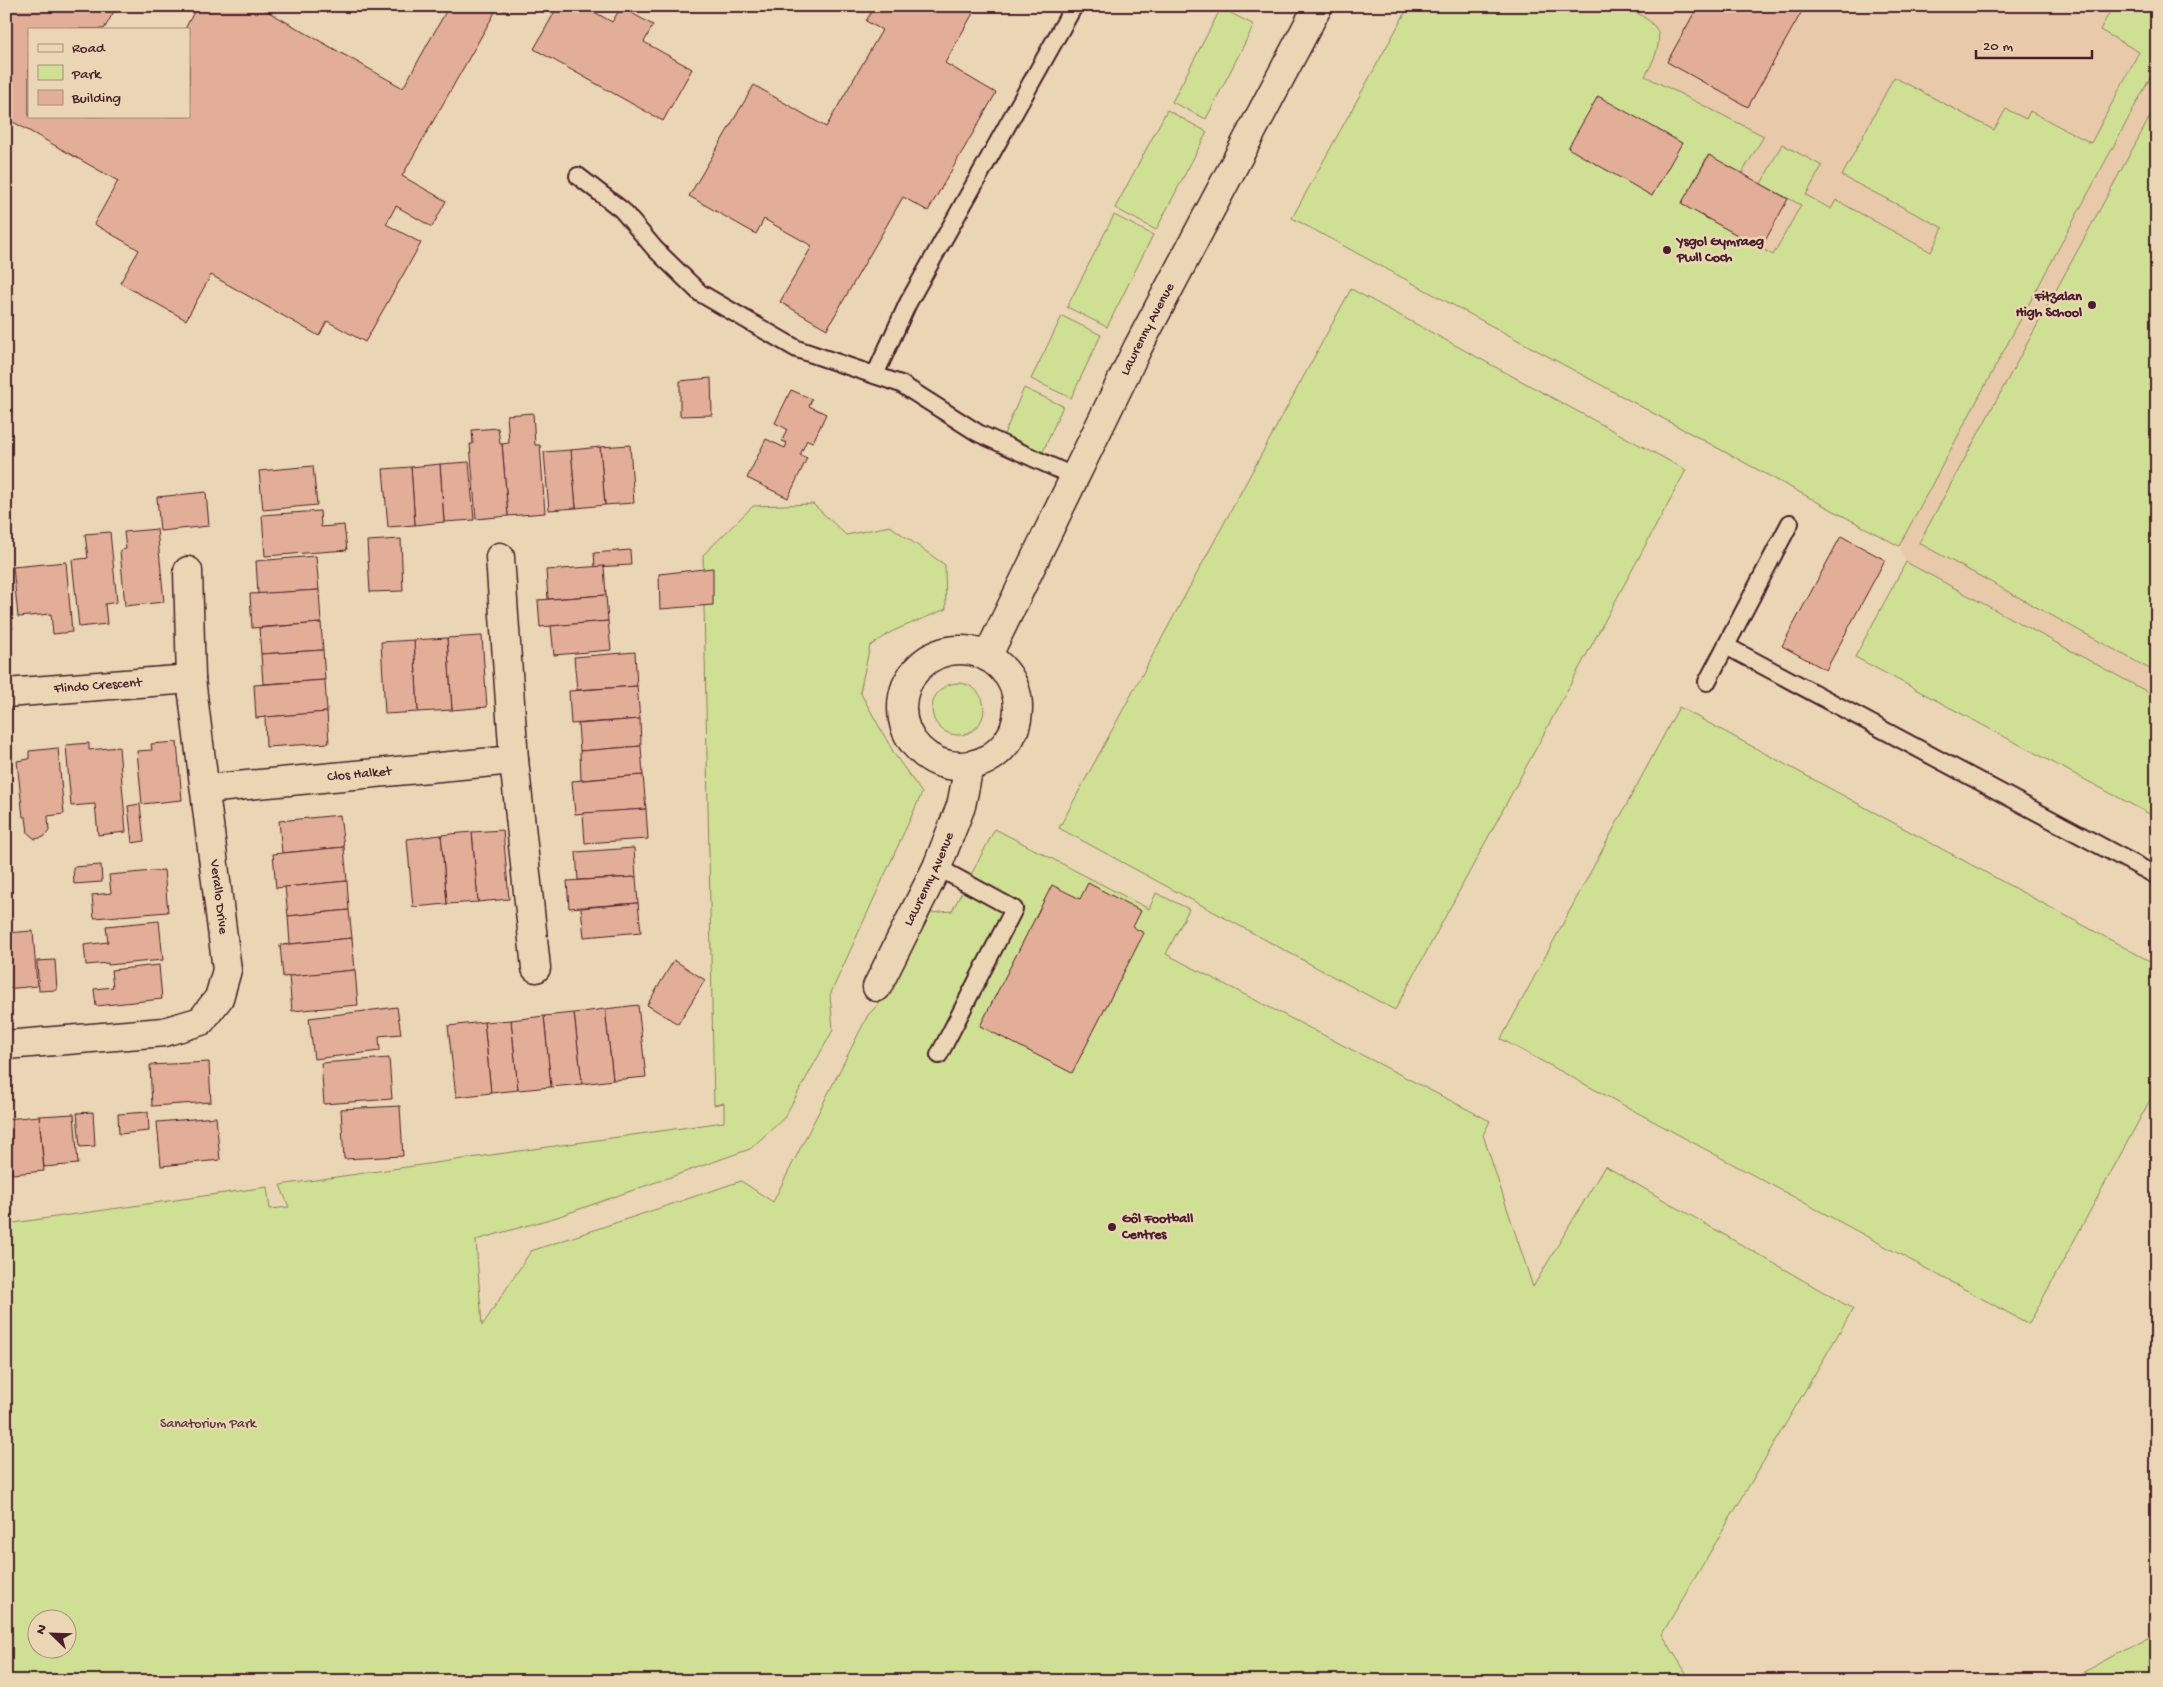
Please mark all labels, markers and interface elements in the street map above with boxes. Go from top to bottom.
legend [28,28,190,118]
scale bar [1976,28,2092,60]
text: 20 m [1983,38,2013,56]
text: Road [72,40,106,58]
text: Park [71,66,102,84]
text: Building [71,90,121,108]
place label: Ysgol Gymraeg Pwll Coch [1675,234,1764,267]
marker: Ysgol Gymraeg Pwll Coch [1661,244,1673,256]
street label: Lawrenny Avenue [1117,280,1179,378]
place label: Fitzalan High School [2016,289,2082,322]
marker: Fitzalan High School [2086,299,2098,311]
street label: Flindo Crescent [52,674,144,698]
street label: Clos Halket [326,763,394,786]
street label: Lawrenny Avenue [900,829,959,929]
street label: Verallo Drive [205,858,231,936]
place label: Gôl Football Centres [1121,1211,1193,1244]
marker: Gôl Football Centres [1106,1221,1118,1233]
park label: Sanatorium Park [160,1416,258,1433]
north arrow [28,1610,78,1660]
text: N [33,1622,52,1637]

